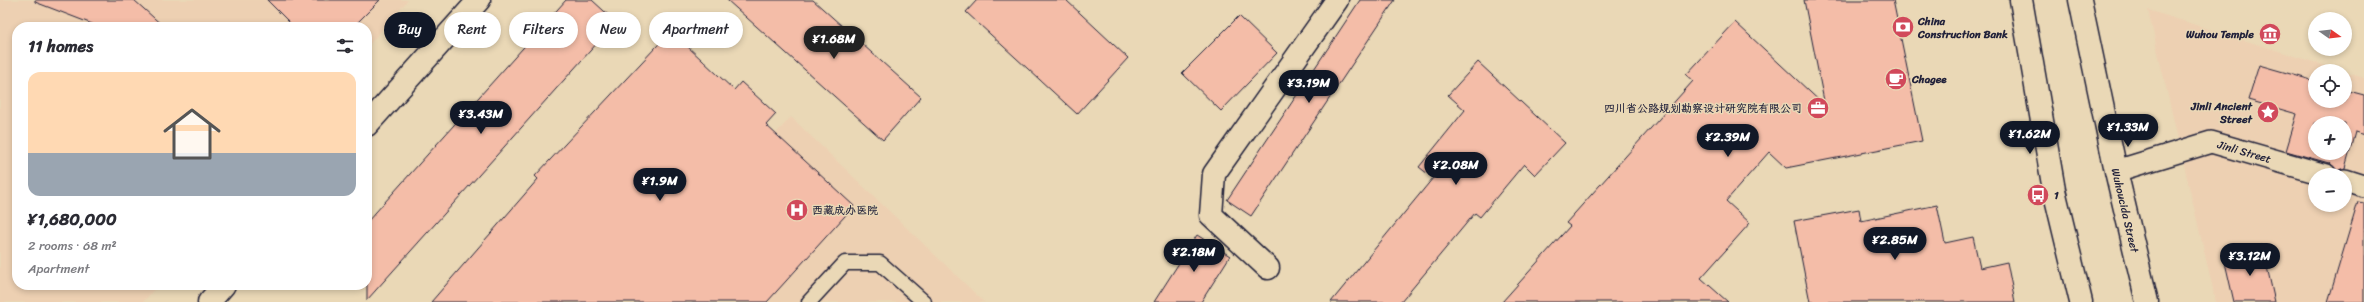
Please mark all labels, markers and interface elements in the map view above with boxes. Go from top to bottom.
chip: Buy [384,12,436,48]
chip: Rent [444,12,501,48]
chip: Filters [509,12,578,48]
chip: New [586,12,641,48]
chip: Apartment [649,12,743,48]
place label: China Construction Bank [1917,12,2008,44]
north arrow [2308,12,2352,56]
map controls [2308,12,2352,212]
bank icon: China Construction Bank [1890,14,1916,40]
museum icon: Wuhou Temple [2257,21,2283,47]
place label: Wuhou Temple [2186,25,2254,44]
pin: ¥1.68M [801,26,867,60]
text: ¥1.68M [813,27,855,50]
text: 11 homes [28,31,93,61]
icon: filters [334,35,356,57]
button: locate [2308,64,2352,108]
cafe icon: Chagee [1883,66,1909,92]
pin: ¥3.19M [1276,70,1342,104]
place label: Chagee [1911,70,1947,89]
text: ¥3.19M [1288,71,1330,94]
office icon: 四川省公路规划勘察设计研究院有限公司 [1805,95,1831,121]
place label: Jinli Ancient Street [2190,97,2254,129]
icon: home [156,98,228,170]
place label: 四川省公路规划勘察设计研究院有限公司 [1604,99,1802,118]
place icon: Jinli Ancient Street [2255,99,2281,125]
pin: ¥3.43M [448,101,514,135]
text: ¥3.43M [459,102,503,125]
pin: ¥1.33M [2095,114,2161,148]
text: ¥1.33M [2107,115,2149,138]
button: + [2308,116,2352,160]
pin: ¥1.62M [1997,121,2063,155]
text: ¥1.62M [2009,122,2051,145]
pin: ¥2.39M [1695,124,1761,158]
text: ¥2.39M [1706,125,1750,148]
street label: Jinli Street [2214,135,2273,169]
pin: ¥2.08M [1423,152,1489,186]
text: ¥2.08M [1433,153,1479,176]
street label: Wuhoucida Street [2106,166,2144,255]
pin: ¥1.9M [632,168,688,202]
button: − [2308,168,2352,212]
text: ¥1.9M [642,169,678,192]
bus stop icon: 1 [2025,182,2051,208]
place label: 1 [2054,186,2059,205]
hospital icon: 西藏成办医院 [784,197,810,223]
place label: 西藏成办医院 [812,201,878,220]
text: ¥1,680,000 [28,204,117,234]
pin: ¥2.85M [1862,227,1928,261]
text: ¥2.85M [1872,228,1918,251]
text: 2 rooms · 68 m² [28,234,117,257]
pin: ¥2.18M [1161,239,1227,273]
text: ¥2.18M [1173,240,1215,263]
pin: ¥3.12M [2217,243,2283,277]
text: ¥3.12M [2229,244,2271,267]
text: Apartment [28,257,89,280]

